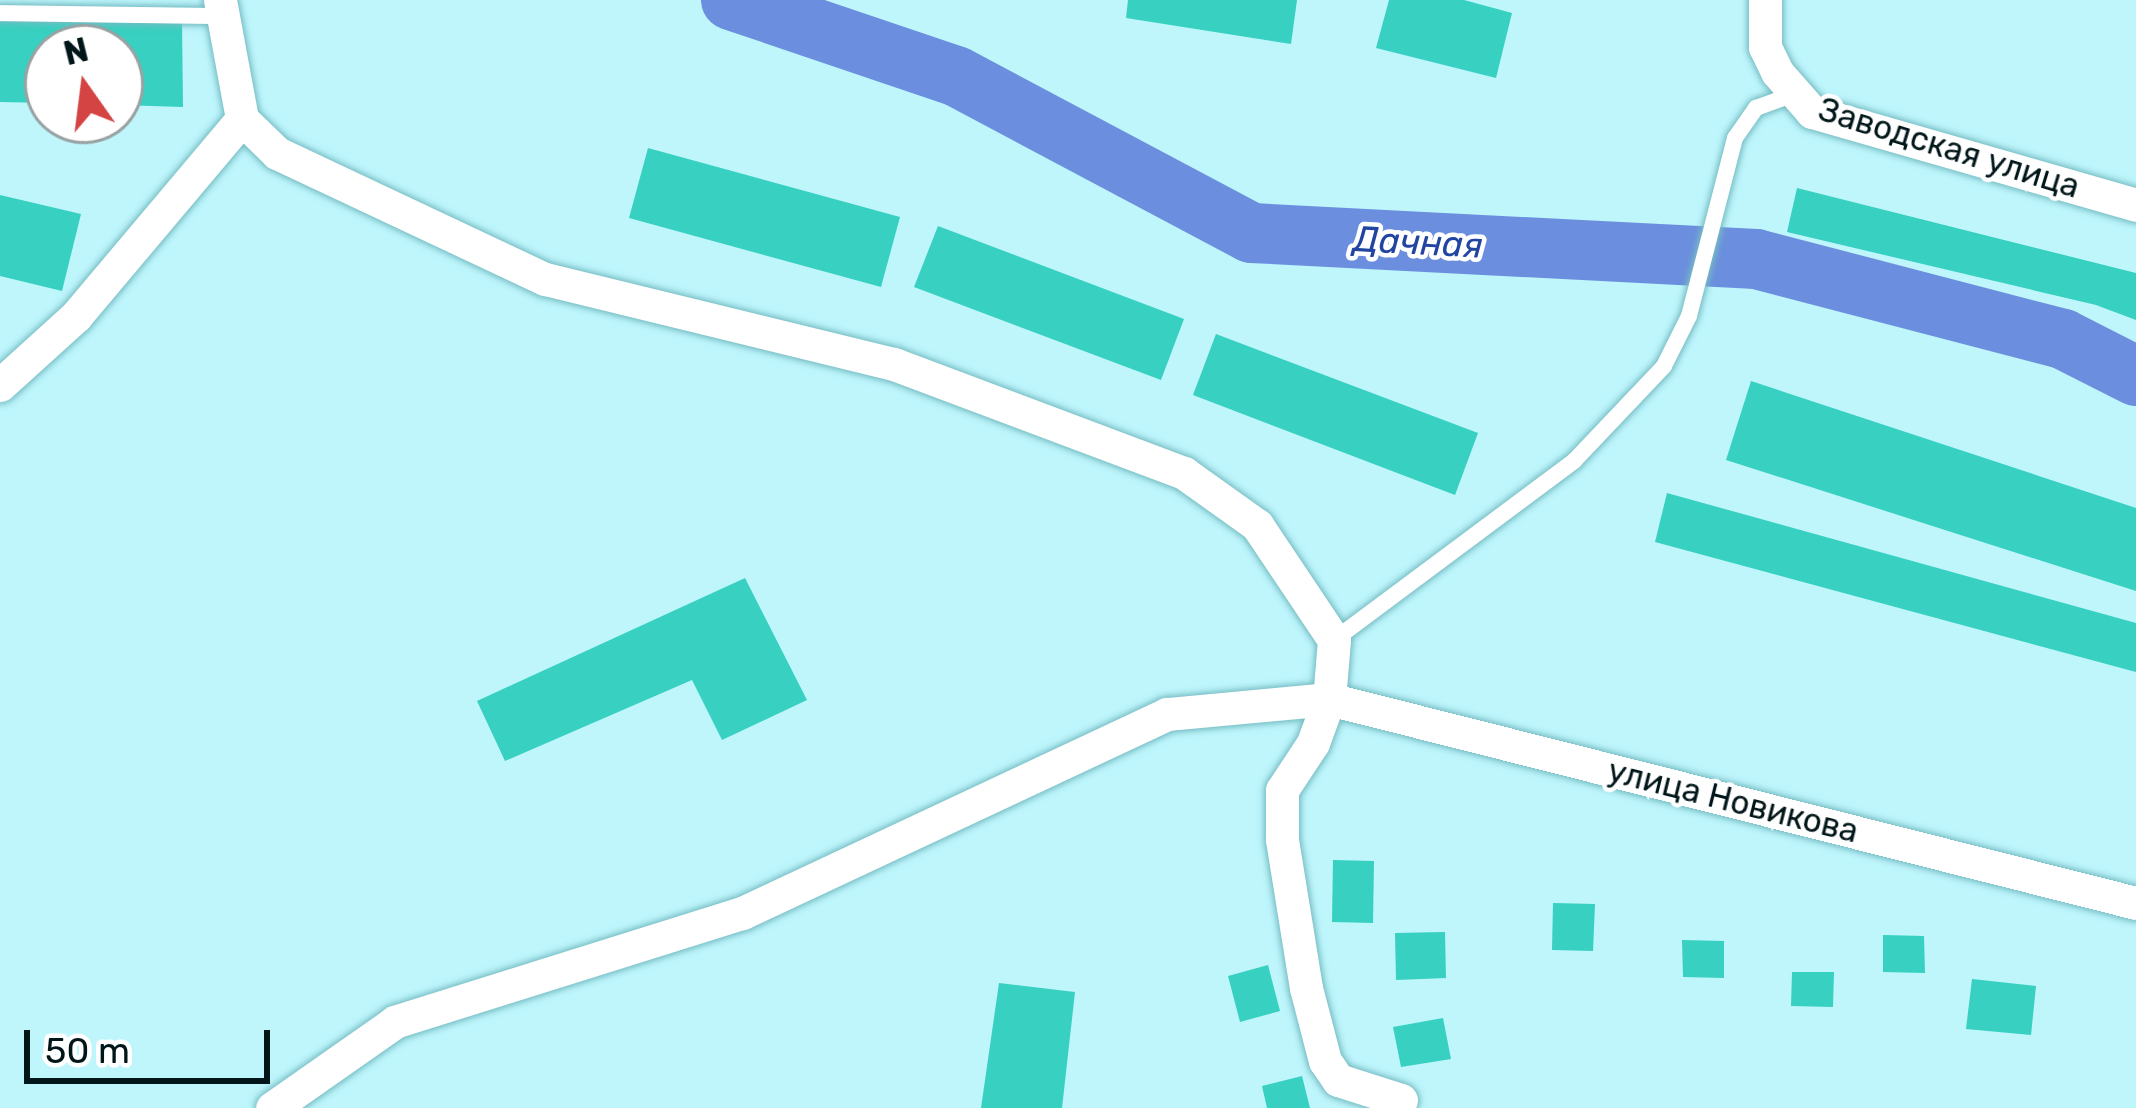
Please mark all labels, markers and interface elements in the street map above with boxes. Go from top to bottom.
north arrow [24,24,144,144]
text: N [60,30,92,73]
street label: Заводская улица [1814,89,2084,207]
water label: Дачная [1352,217,1484,267]
street label: улица Новикова [1604,751,1862,851]
scale bar [30,1006,276,1080]
text: 50 m [45,1029,130,1072]

